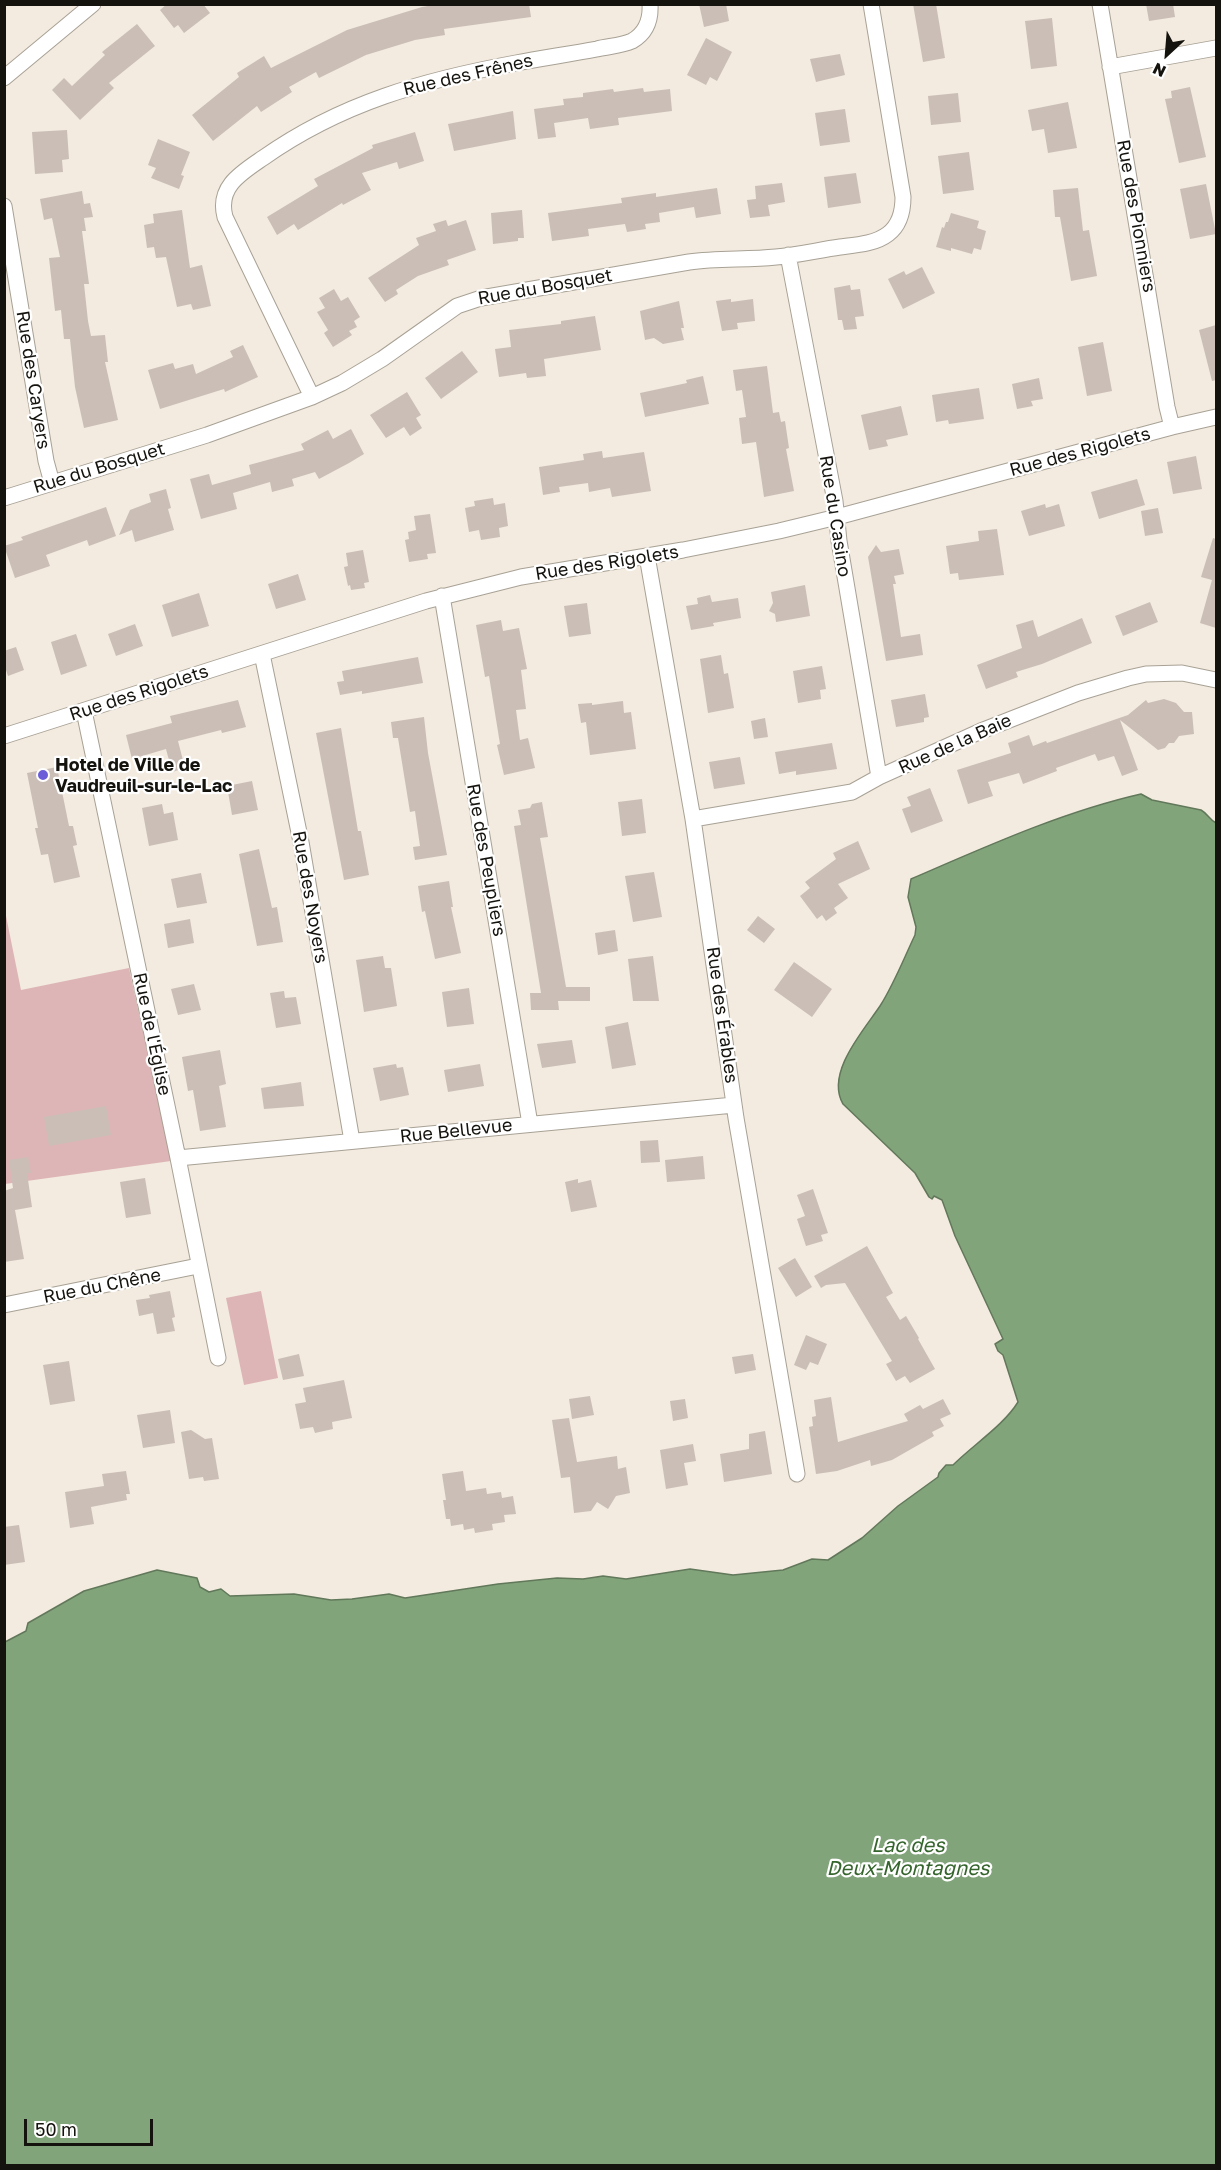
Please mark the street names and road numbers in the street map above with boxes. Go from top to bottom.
street label: Rue des Frênes [401,50,535,100]
street label: Rue des Pionniers [1112,138,1160,294]
street label: Rue du Bosquet [476,265,614,309]
street label: Rue des Caryers [11,309,55,451]
street label: Rue des Rigolets [1007,423,1153,481]
street label: Rue du Bosquet [31,438,167,498]
street label: Rue du Casino [815,454,855,578]
street label: Rue des Rigolets [534,541,680,585]
street label: Rue des Rigolets [67,660,211,726]
street label: Rue de la Baie [895,709,1015,779]
street label: Rue des Peupliers [462,782,510,938]
street label: Rue des Noyers [288,829,332,965]
street label: Rue des Érables [702,945,742,1085]
street label: Rue de l'Église [128,971,176,1097]
street label: Rue Bellevue [399,1114,513,1148]
street label: Rue du Chêne [41,1264,163,1308]

